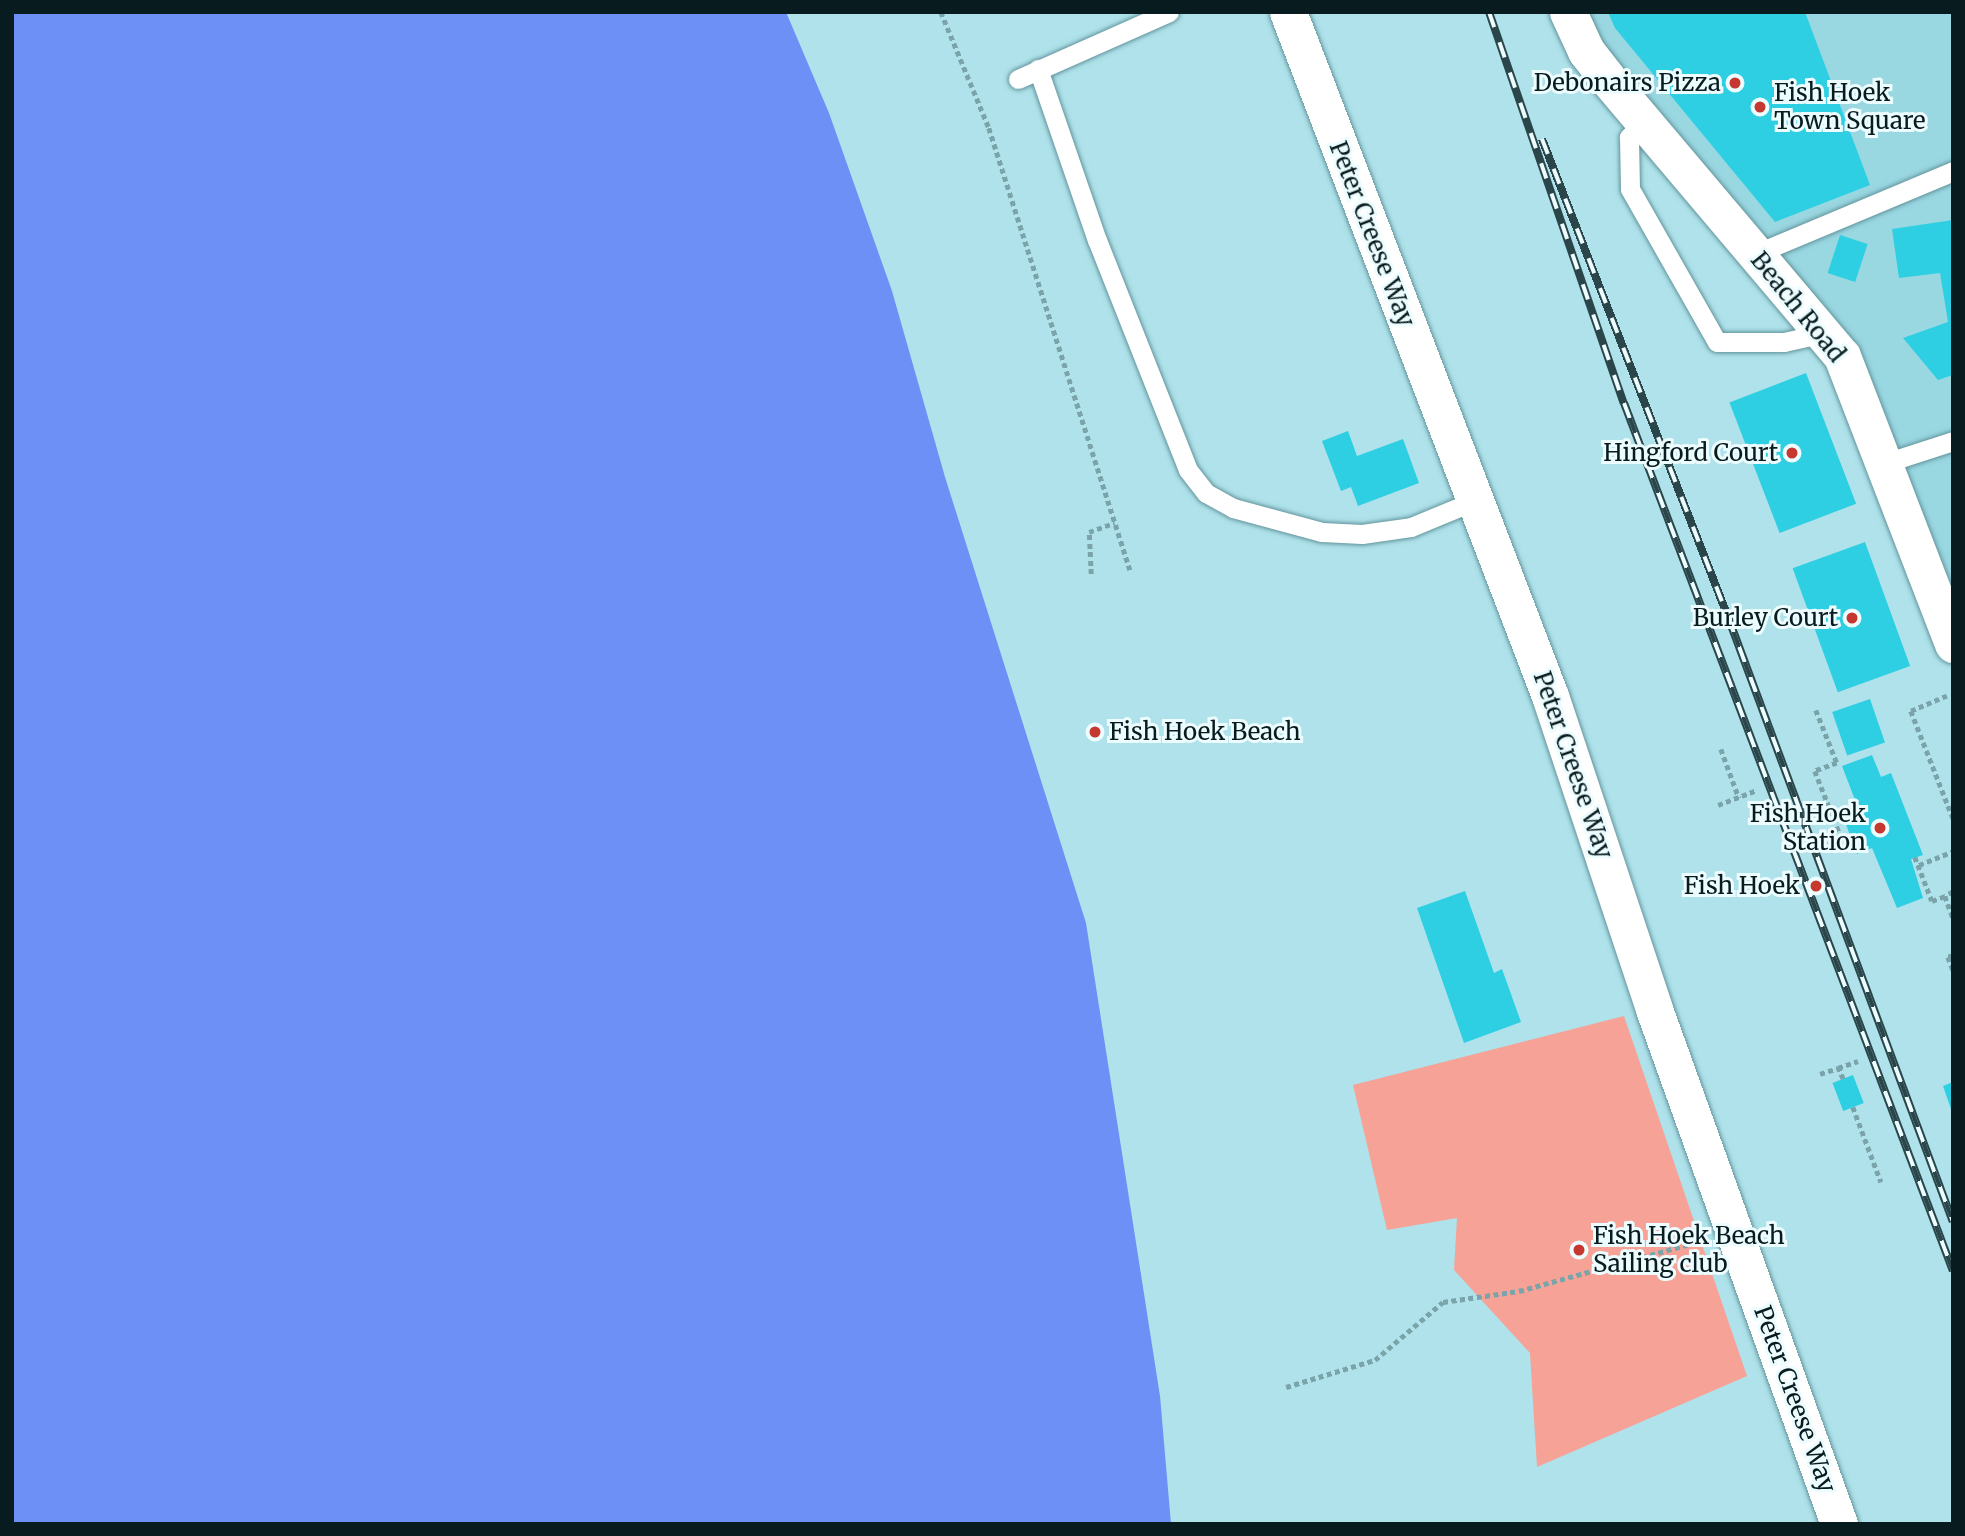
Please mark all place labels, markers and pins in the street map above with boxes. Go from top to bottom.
place label: Debonairs Pizza [1534,69,1721,97]
marker: Debonairs Pizza [1727,75,1743,91]
place label: Fish Hoek Town Square [1774,79,1926,135]
marker: Fish Hoek Town Square [1752,99,1768,115]
place label: Hingford Court [1603,439,1778,467]
marker: Hingford Court [1784,445,1800,461]
place label: Burley Court [1693,604,1838,632]
marker: Burley Court [1844,610,1860,626]
place label: Fish Hoek Beach [1109,718,1301,746]
marker: Fish Hoek Beach [1087,724,1103,740]
place label: Fish Hoek Station [1750,800,1866,856]
marker: Fish Hoek Station [1872,820,1888,836]
place label: Fish Hoek [1684,872,1800,900]
marker: Fish Hoek [1806,876,1826,896]
place label: Fish Hoek Beach Sailing club [1593,1222,1785,1278]
marker: Fish Hoek Beach Sailing club [1571,1242,1587,1258]

